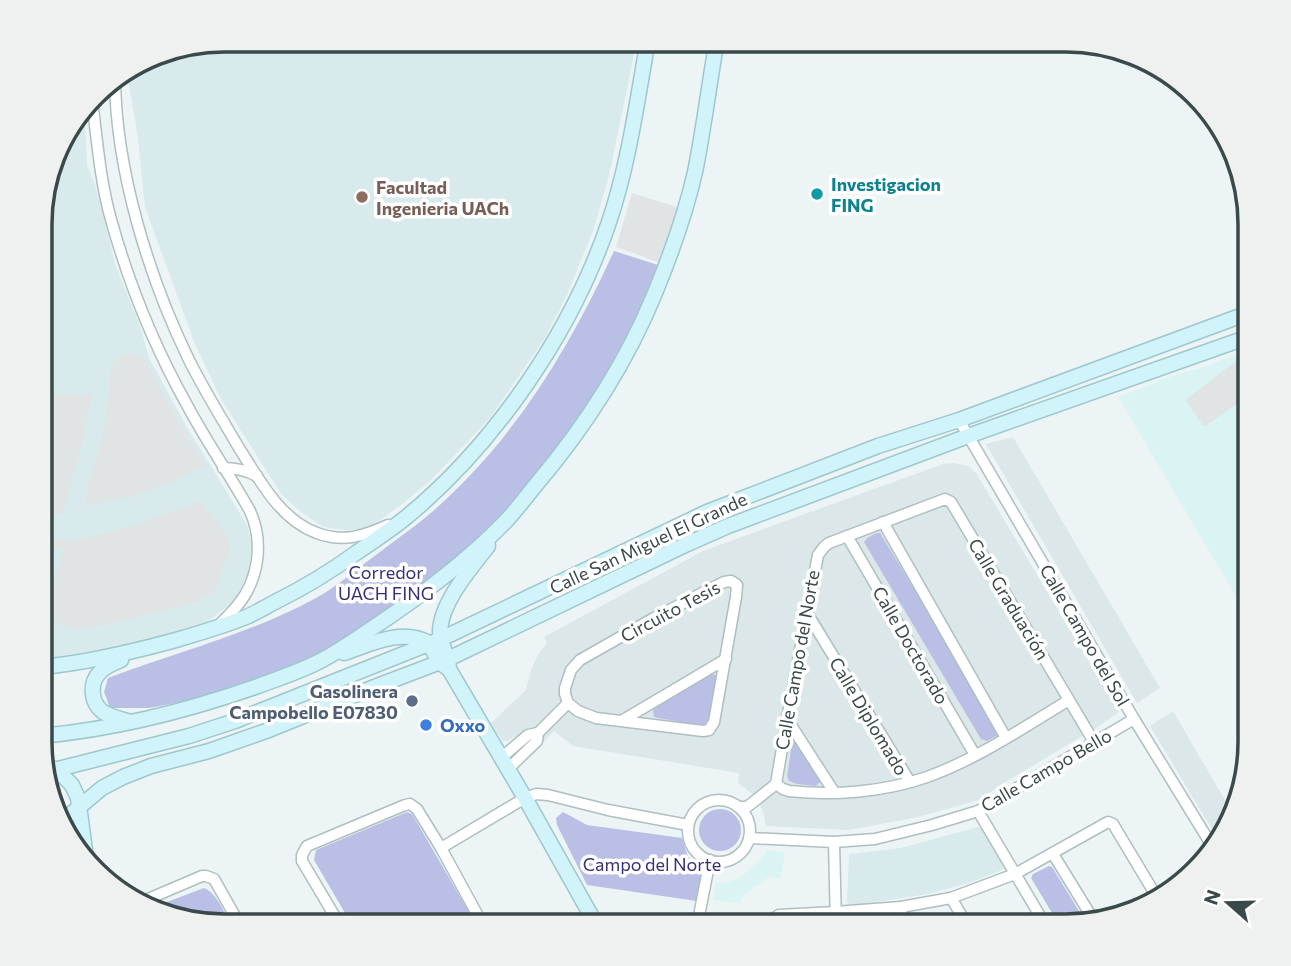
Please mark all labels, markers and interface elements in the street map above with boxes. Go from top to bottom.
place label: Investigacion FING [831,173,941,216]
place label: Facultad Ingenieria UACh [376,176,509,219]
marker: Investigacion FING [809,186,825,202]
marker: Facultad Ingenieria UACh [354,189,370,205]
street label: Calle San Miguel El Grande [546,488,750,598]
street label: Calle Graduación [964,534,1054,664]
street label: Calle Campo del Sol [1035,560,1135,710]
park label: Corredor UACH FING [338,561,434,604]
street label: Calle Campo del Norte [770,568,824,752]
street label: Circuito Tesis [616,576,724,646]
street label: Calle Doctorado [868,582,954,708]
street label: Calle Diplomado [825,653,913,779]
place label: Gasolinera Campobello E07830 [229,680,398,723]
marker: Gasolinera Campobello E07830 [404,693,420,709]
place label: Oxxo [440,714,485,736]
marker: Oxxo [418,717,434,733]
street label: Calle Campo Bello [977,724,1115,816]
park label: Campo del Norte [583,853,721,875]
north arrow [1193,868,1263,938]
text: N [1198,886,1225,908]

